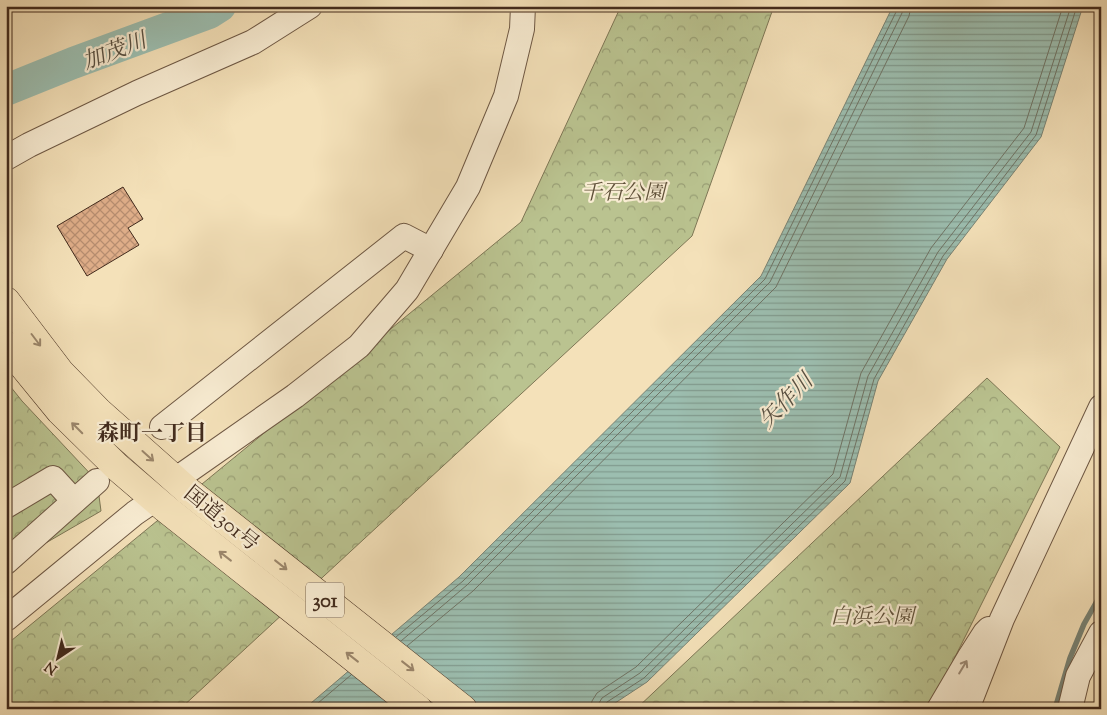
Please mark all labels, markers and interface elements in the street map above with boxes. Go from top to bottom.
water label: 加茂川 [79,25,153,80]
park label: 千石公園 [581,179,668,209]
one-way arrow [30,333,41,346]
water label: 矢作川 [753,366,823,437]
district label: 森町一丁目 [97,419,207,451]
one-way arrow [71,422,83,434]
one-way arrow [142,450,155,462]
street label: 国道301号 [177,480,265,559]
one-way arrow [218,551,232,561]
one-way arrow [274,559,287,570]
road number: 301 [306,582,344,618]
park label: 白浜公園 [830,603,917,633]
north arrow [32,632,82,682]
one-way arrow [346,651,359,662]
text: N [41,656,62,678]
one-way arrow [401,660,414,671]
one-way arrow [959,660,969,674]

